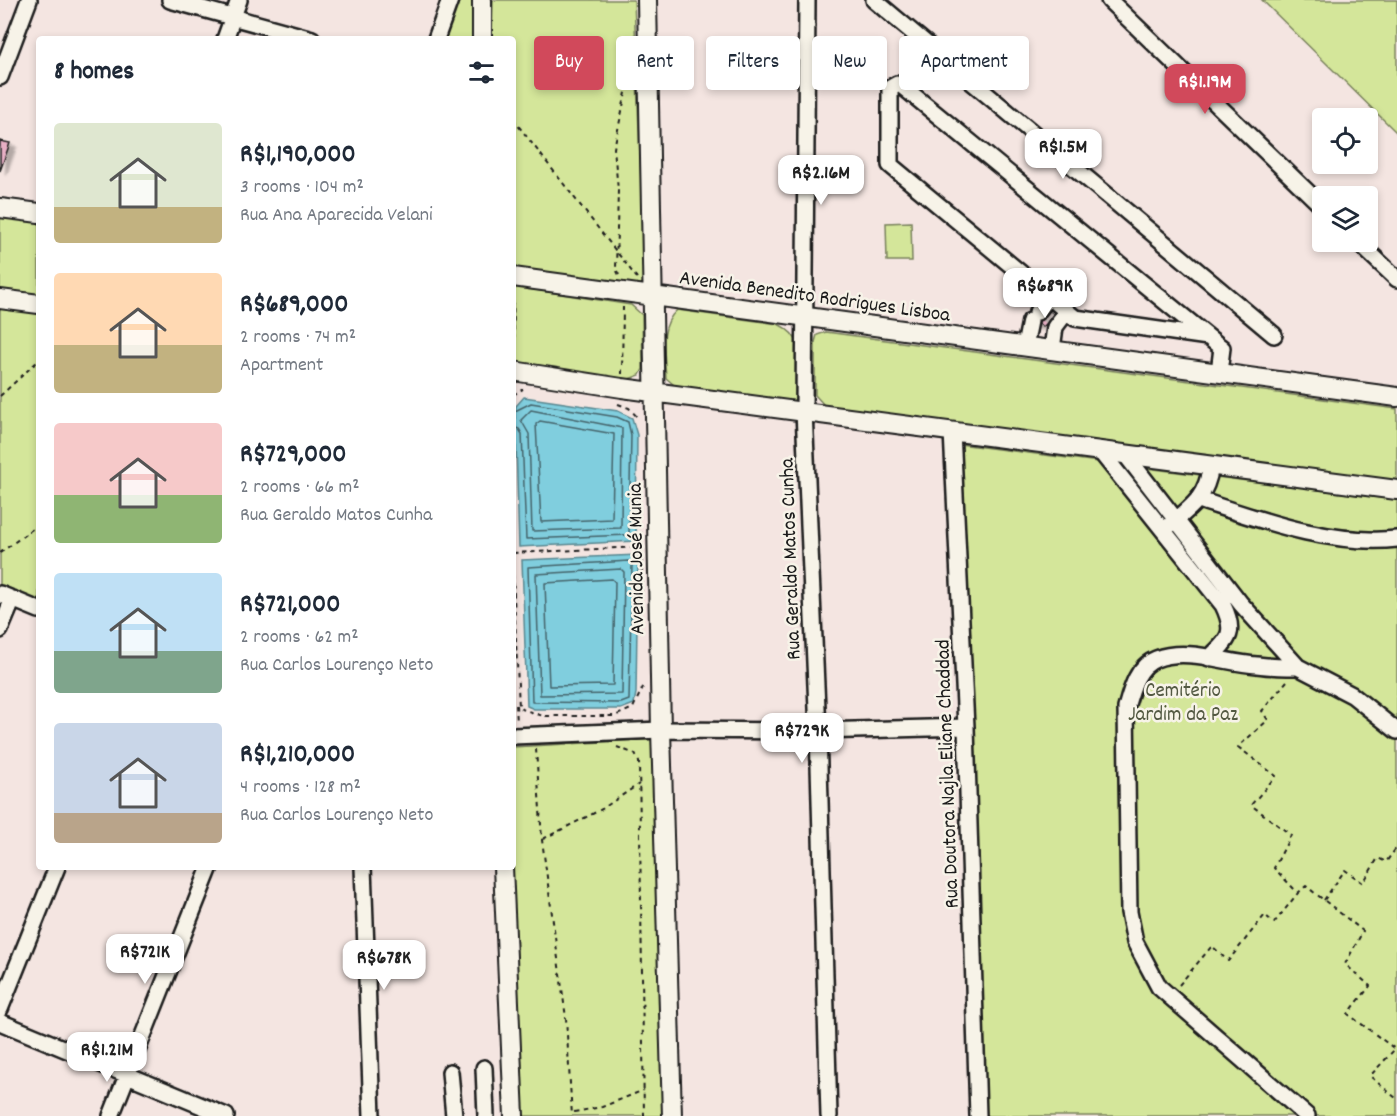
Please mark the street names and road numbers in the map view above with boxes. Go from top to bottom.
street label: Avenida Benedito Rodrigues Lisboa [677,264,953,332]
street label: Rua Geraldo Matos Cunha [773,456,811,660]
street label: Avenida José Munia [622,482,654,635]
street label: Rua Doutora Najla Eliane Chaddad [929,639,969,909]

